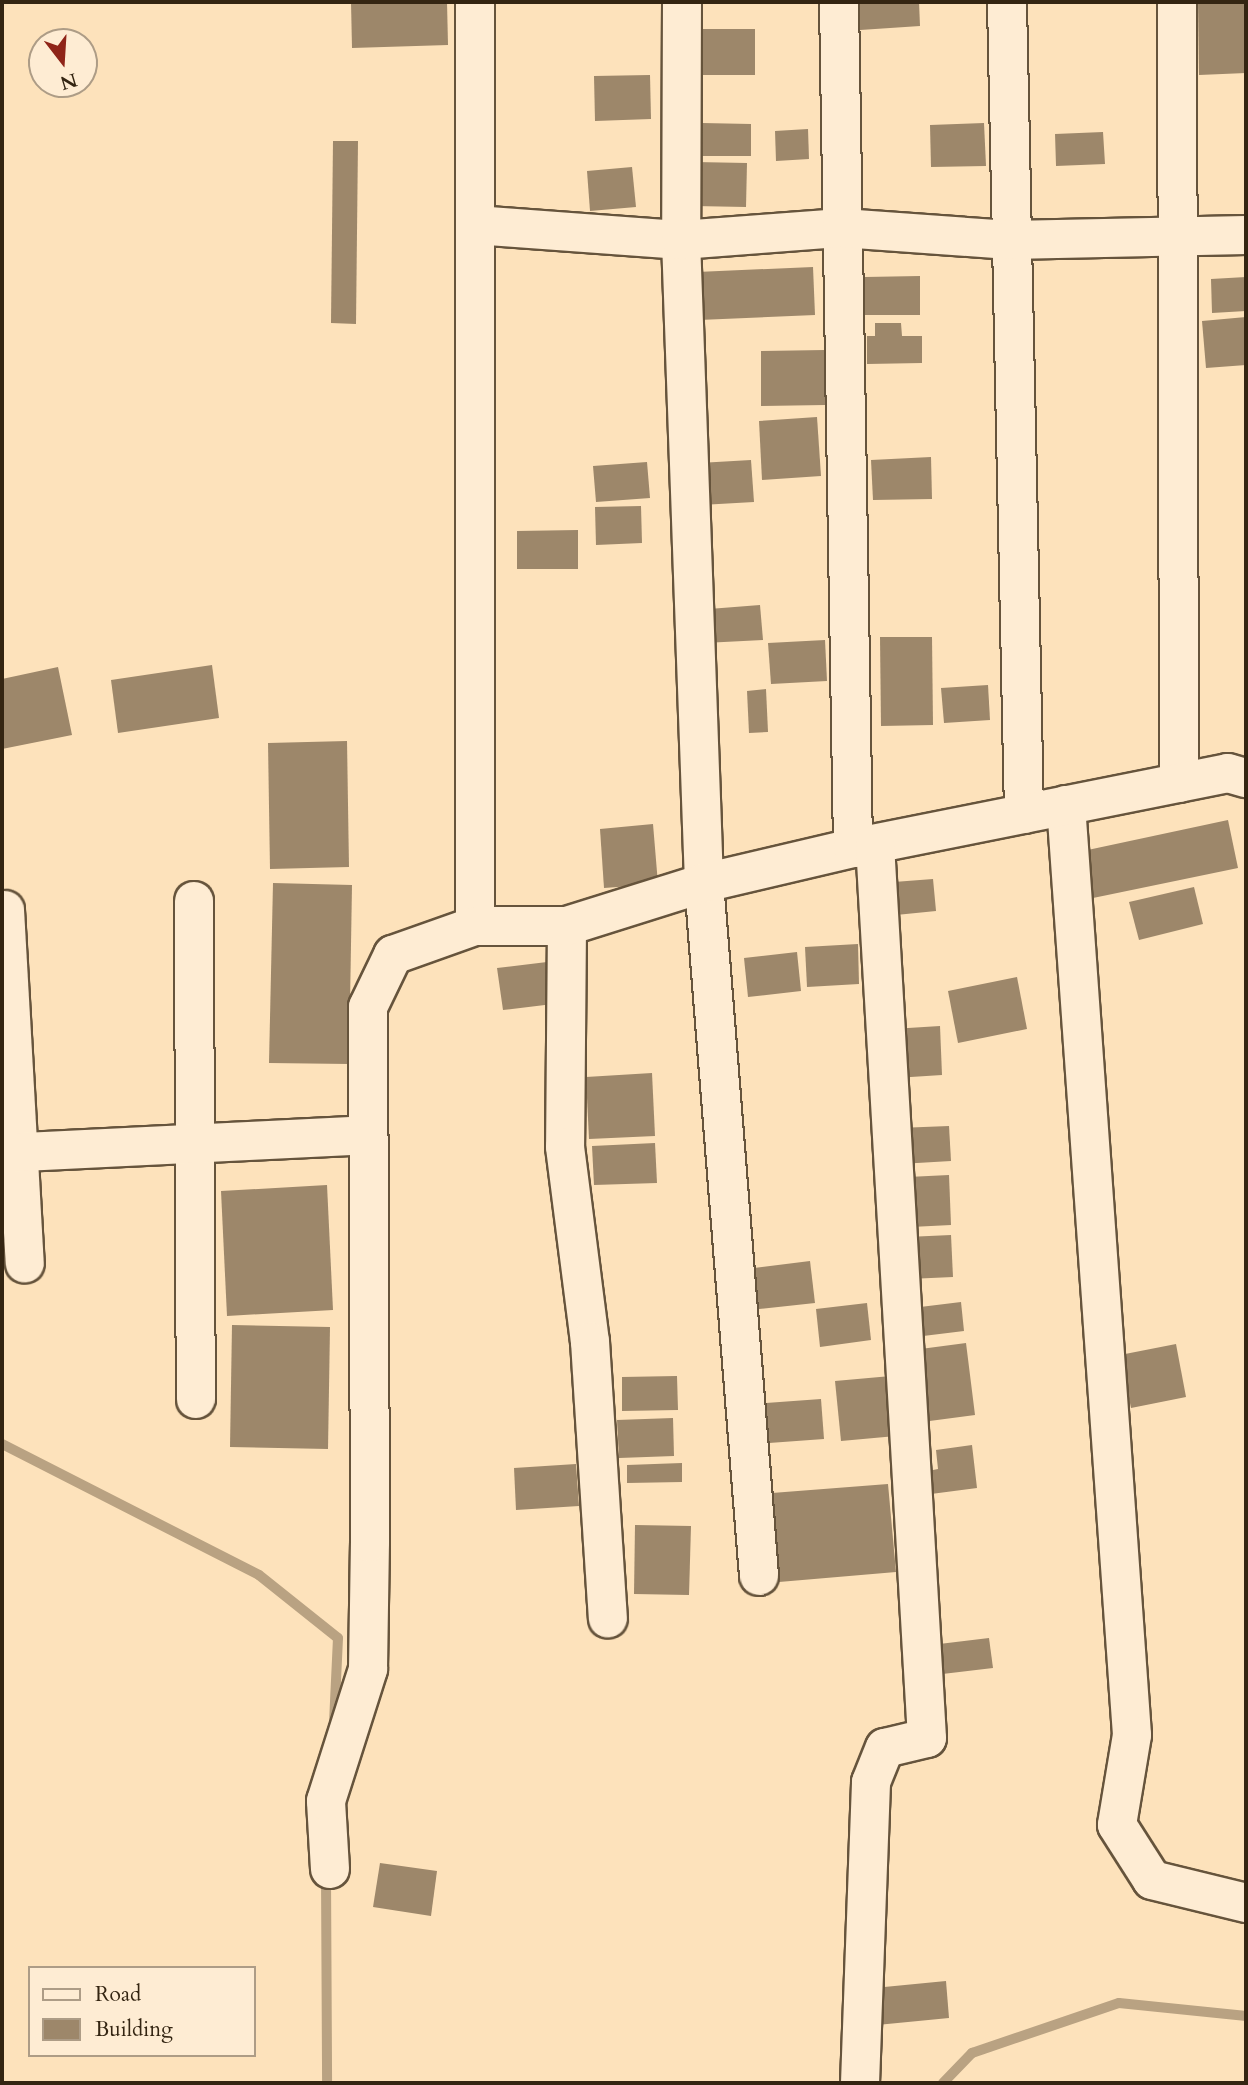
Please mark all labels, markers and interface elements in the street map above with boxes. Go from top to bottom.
north arrow [28,28,98,98]
text: N [57,66,80,96]
legend [28,1966,256,2057]
text: Road [95,1980,141,2009]
text: Building [95,2015,173,2044]

